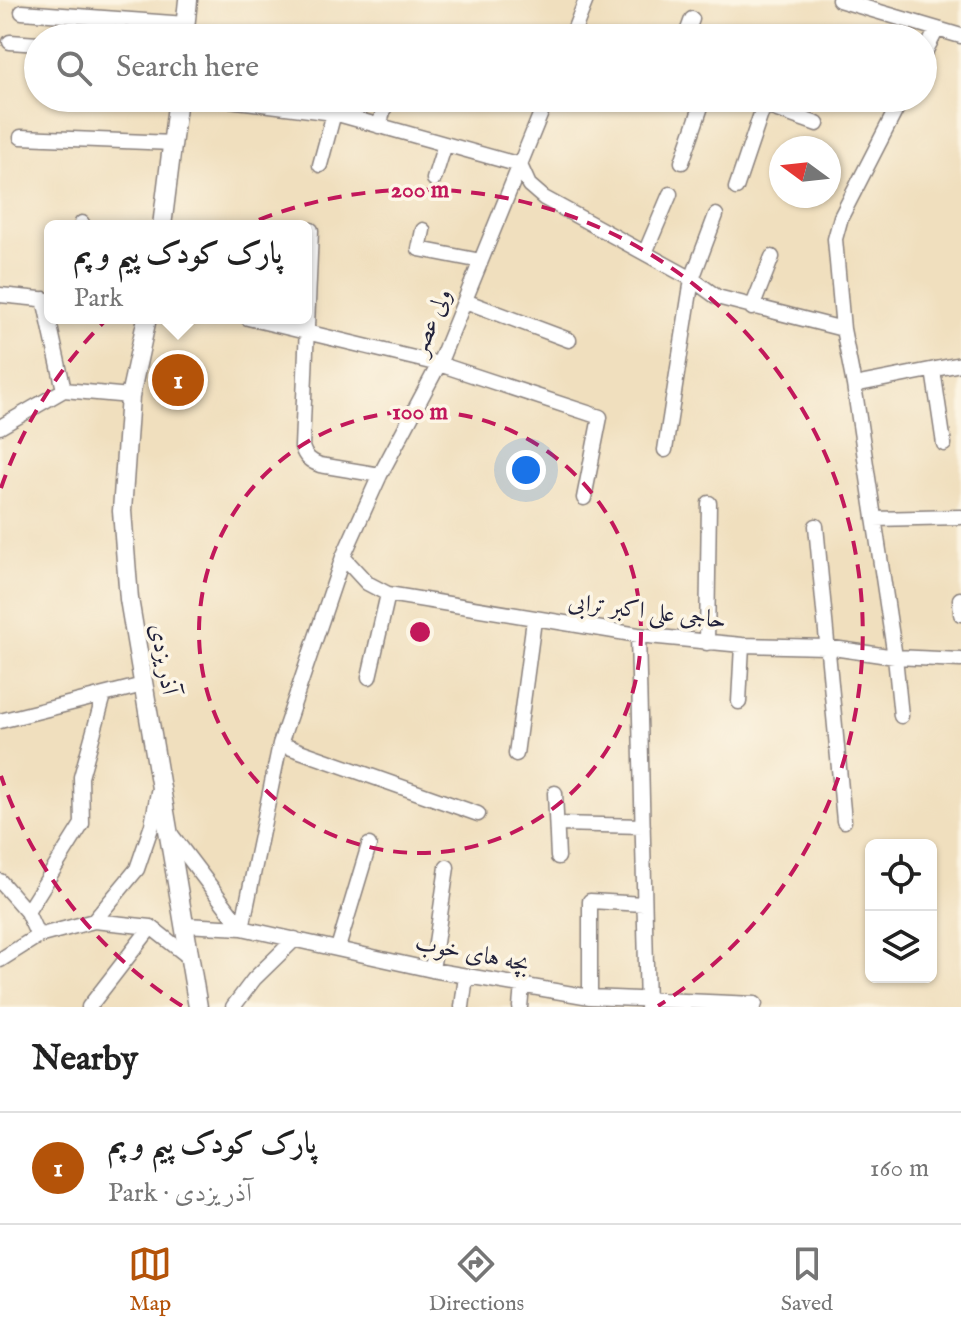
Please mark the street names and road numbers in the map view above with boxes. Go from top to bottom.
street label: ولی عصر [403,284,460,363]
street label: حاجی علی اکبر ترابی [566,587,728,637]
street label: آذر یزدی [142,621,185,700]
street label: بچه های خوب [412,928,532,980]

